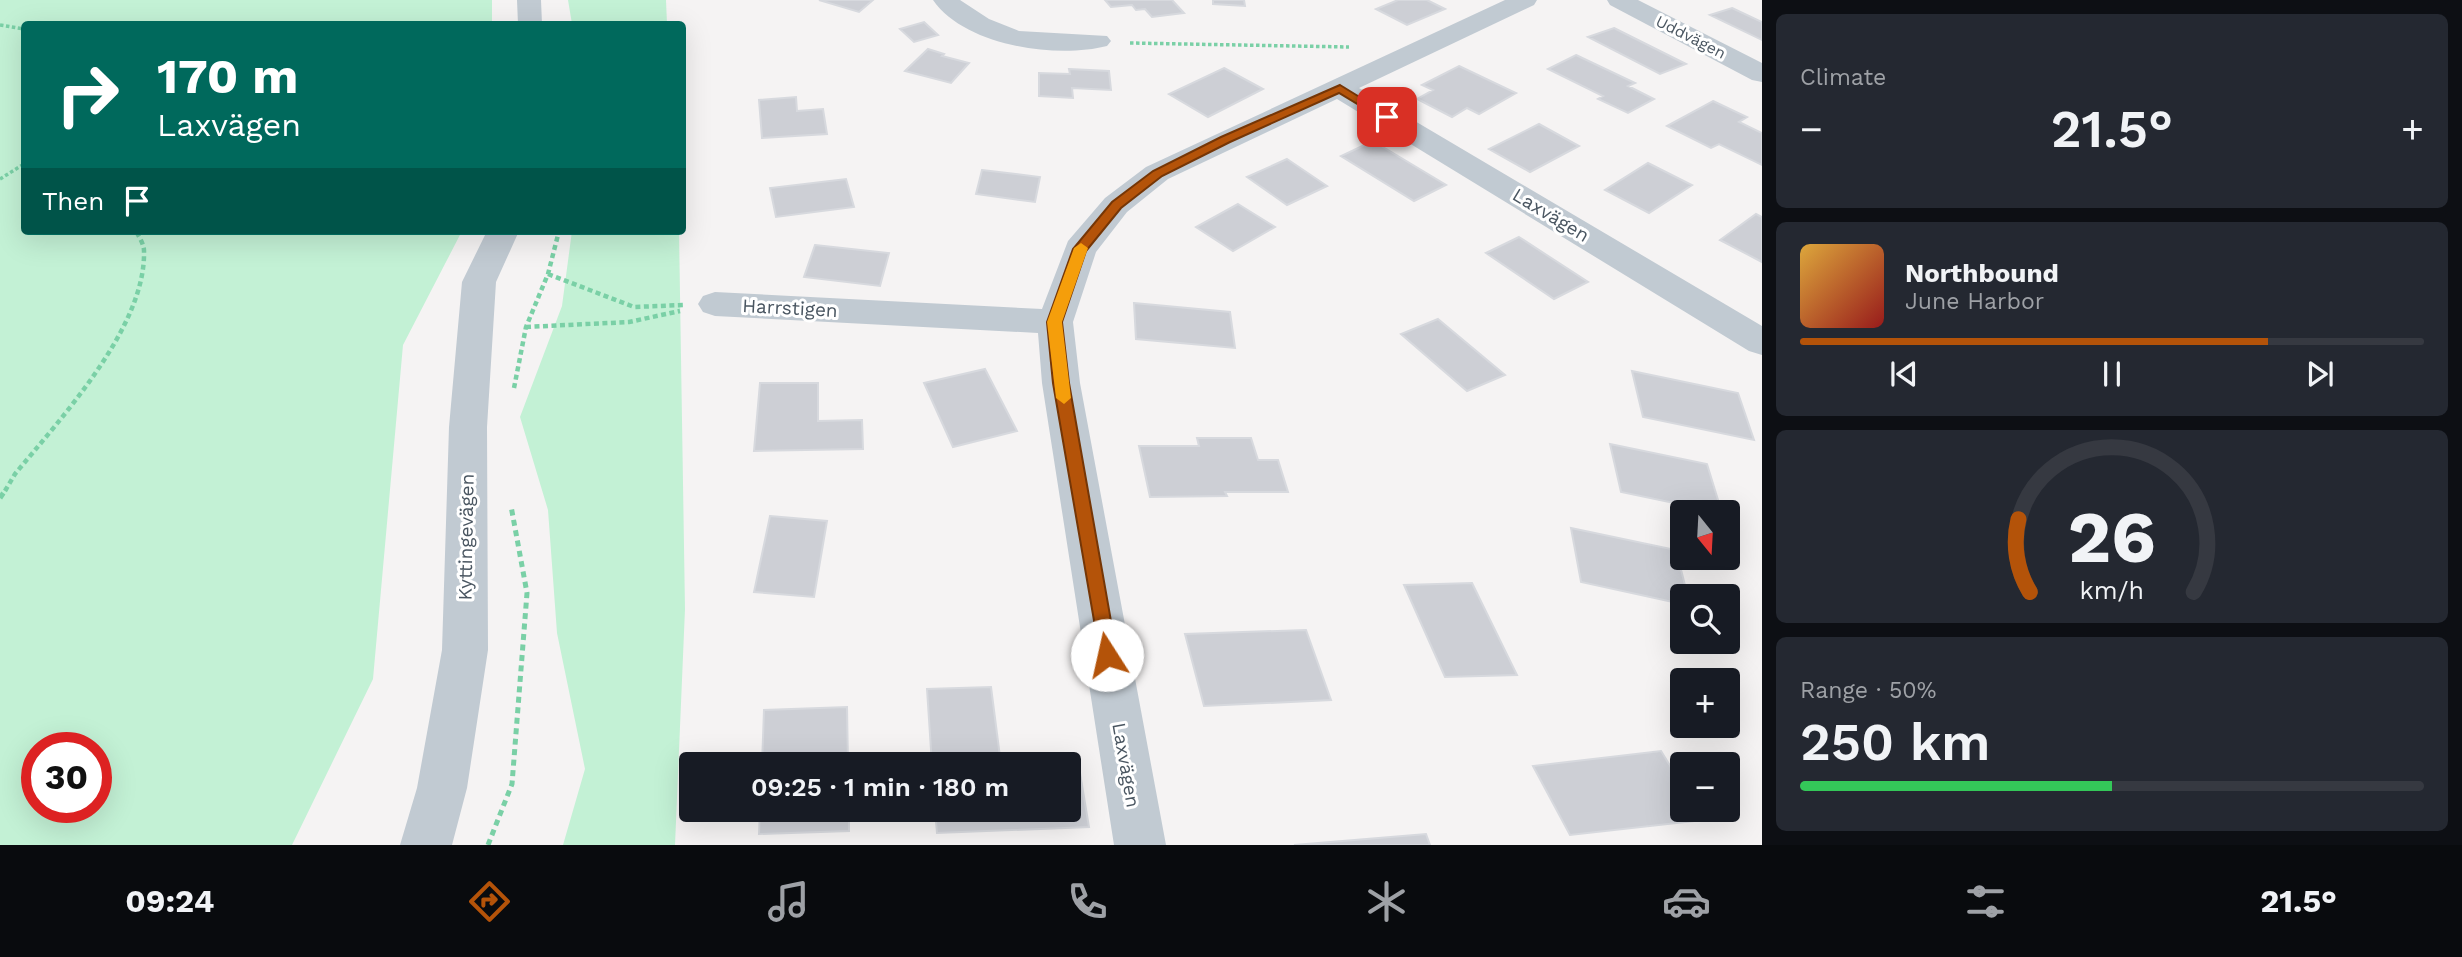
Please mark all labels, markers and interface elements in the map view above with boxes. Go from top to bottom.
street label: Uddvägen [1653,11,1729,63]
text: 170 m [157,47,298,105]
icon: right [42,49,133,140]
text: Climate [1800,64,1886,91]
pin [1357,87,1417,147]
icon: arrive [1368,98,1406,136]
text: 21.5° [2051,99,2173,160]
text: Laxvägen [157,106,301,144]
text: − [1800,107,1823,151]
text: + [2401,107,2424,151]
icon: arrive [118,182,156,220]
street label: Laxvägen [1508,183,1594,247]
text: Then [42,186,104,216]
text: Northbound [1905,258,2059,288]
text: June Harbor [1905,288,2044,315]
street label: Harrstigen [742,294,838,322]
icon: previous [1885,355,1923,393]
icon: pause [2093,355,2131,393]
icon: next [2301,355,2339,393]
street label: Kyttingevägen [453,473,479,601]
text: 26 [2068,495,2156,581]
north arrow [1670,500,1740,570]
map controls [1670,500,1740,822]
text: km/h [2080,576,2144,605]
button: search [1670,584,1740,654]
position arrow [1070,618,1144,692]
button: + [1670,668,1740,738]
text: Range · 50% [1800,677,1936,704]
text: 250 km [1800,712,1990,773]
street label: Laxvägen [1107,721,1145,809]
speed limit sign: 30 [21,732,112,823]
button: − [1670,752,1740,822]
text: 09:25 · 1 min · 180 m [751,772,1009,802]
icon: directions [465,877,514,926]
icon: music [764,877,813,926]
icon: phone [1063,877,1112,926]
icon: climate [1362,877,1411,926]
icon: car [1662,877,1711,926]
icon: filters [1961,877,2010,926]
text: 09:24 [125,882,214,920]
text: 21.5° [2260,882,2337,920]

